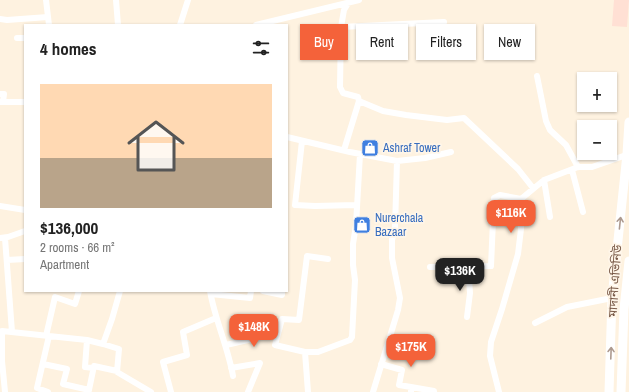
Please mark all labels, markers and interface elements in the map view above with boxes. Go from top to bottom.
chip: Buy [300,24,348,60]
chip: Rent [356,24,408,60]
chip: Filters [416,24,476,60]
chip: New [484,24,535,60]
text: 4 homes [40,37,97,60]
icon: filters [250,37,272,59]
map controls [577,72,617,160]
button: + [577,72,617,112]
icon: home [120,110,192,182]
button: − [577,120,617,160]
shop icon: Ashraf Tower [360,138,380,158]
place label: Ashraf Tower [382,140,441,156]
pin: $116K [483,200,539,234]
text: $116K [496,204,526,221]
place label: Nurerchala Bazaar [375,210,424,240]
shop icon: Nurerchala Bazaar [352,215,372,235]
text: $136,000 [40,216,98,239]
one-way arrow [616,217,623,230]
text: 2 rooms · 66 m² [40,239,115,256]
street label: মাদানী এভিনিউ [604,244,626,319]
text: Apartment [40,256,89,273]
pin: $136K [432,258,488,292]
text: $136K [444,262,476,279]
pin: $148K [226,314,282,348]
text: $148K [238,318,270,335]
pin: $175K [383,334,439,368]
text: $175K [395,338,427,355]
one-way arrow [607,347,614,360]

